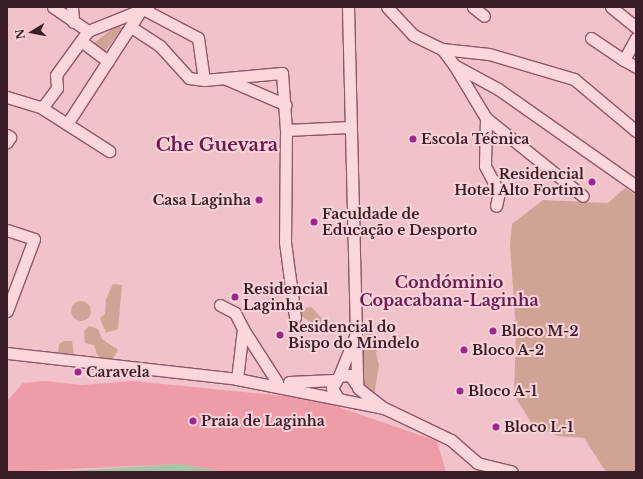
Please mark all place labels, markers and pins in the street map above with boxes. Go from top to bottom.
place label: Escola Técnica [421,131,530,147]
marker: Escola Técnica [408,134,418,144]
place label: Residencial Hotel Alto Fortim [454,166,584,198]
marker: Residencial Hotel Alto Fortim [587,177,597,187]
place label: Casa Laginha [153,192,251,208]
marker: Casa Laginha [254,195,264,205]
place label: Faculdade de Educação e Desporto [322,206,477,238]
marker: Faculdade de Educação e Desporto [309,217,319,227]
place label: Residencial Laginha [243,281,328,314]
marker: Residencial Laginha [230,292,240,302]
place label: Residencial do Bispo do Mindelo [288,319,420,352]
place label: Bloco M-2 [501,323,579,339]
marker: Bloco M-2 [488,326,498,336]
marker: Residencial do Bispo do Mindelo [275,330,285,340]
place label: Bloco A-2 [472,342,545,358]
marker: Bloco A-2 [459,345,469,355]
place label: Caravela [86,364,150,380]
marker: Caravela [73,367,83,377]
place label: Bloco A-1 [468,383,538,399]
marker: Bloco A-1 [455,386,465,396]
place label: Praia de Laginha [201,413,325,429]
marker: Praia de Laginha [188,416,198,426]
place label: Bloco L-1 [504,419,573,435]
marker: Bloco L-1 [491,422,501,432]

